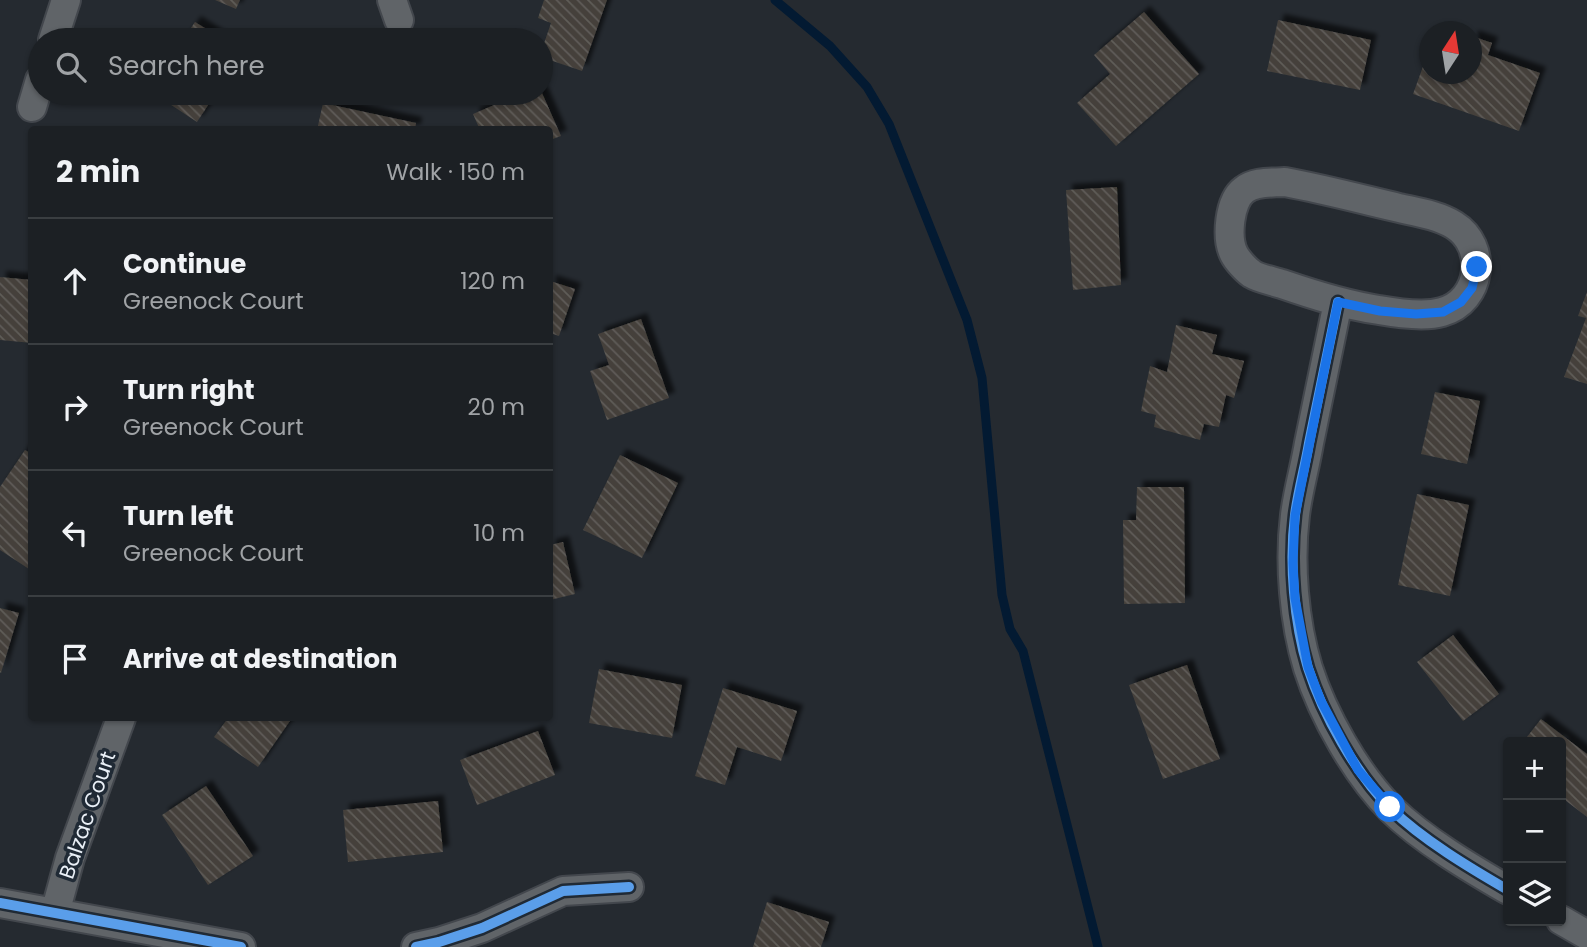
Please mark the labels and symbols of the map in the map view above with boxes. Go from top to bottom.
north arrow [1419,21,1482,84]
route end [1461,251,1492,282]
street label: Balzac Court [52,747,122,883]
route start [1374,791,1405,822]

